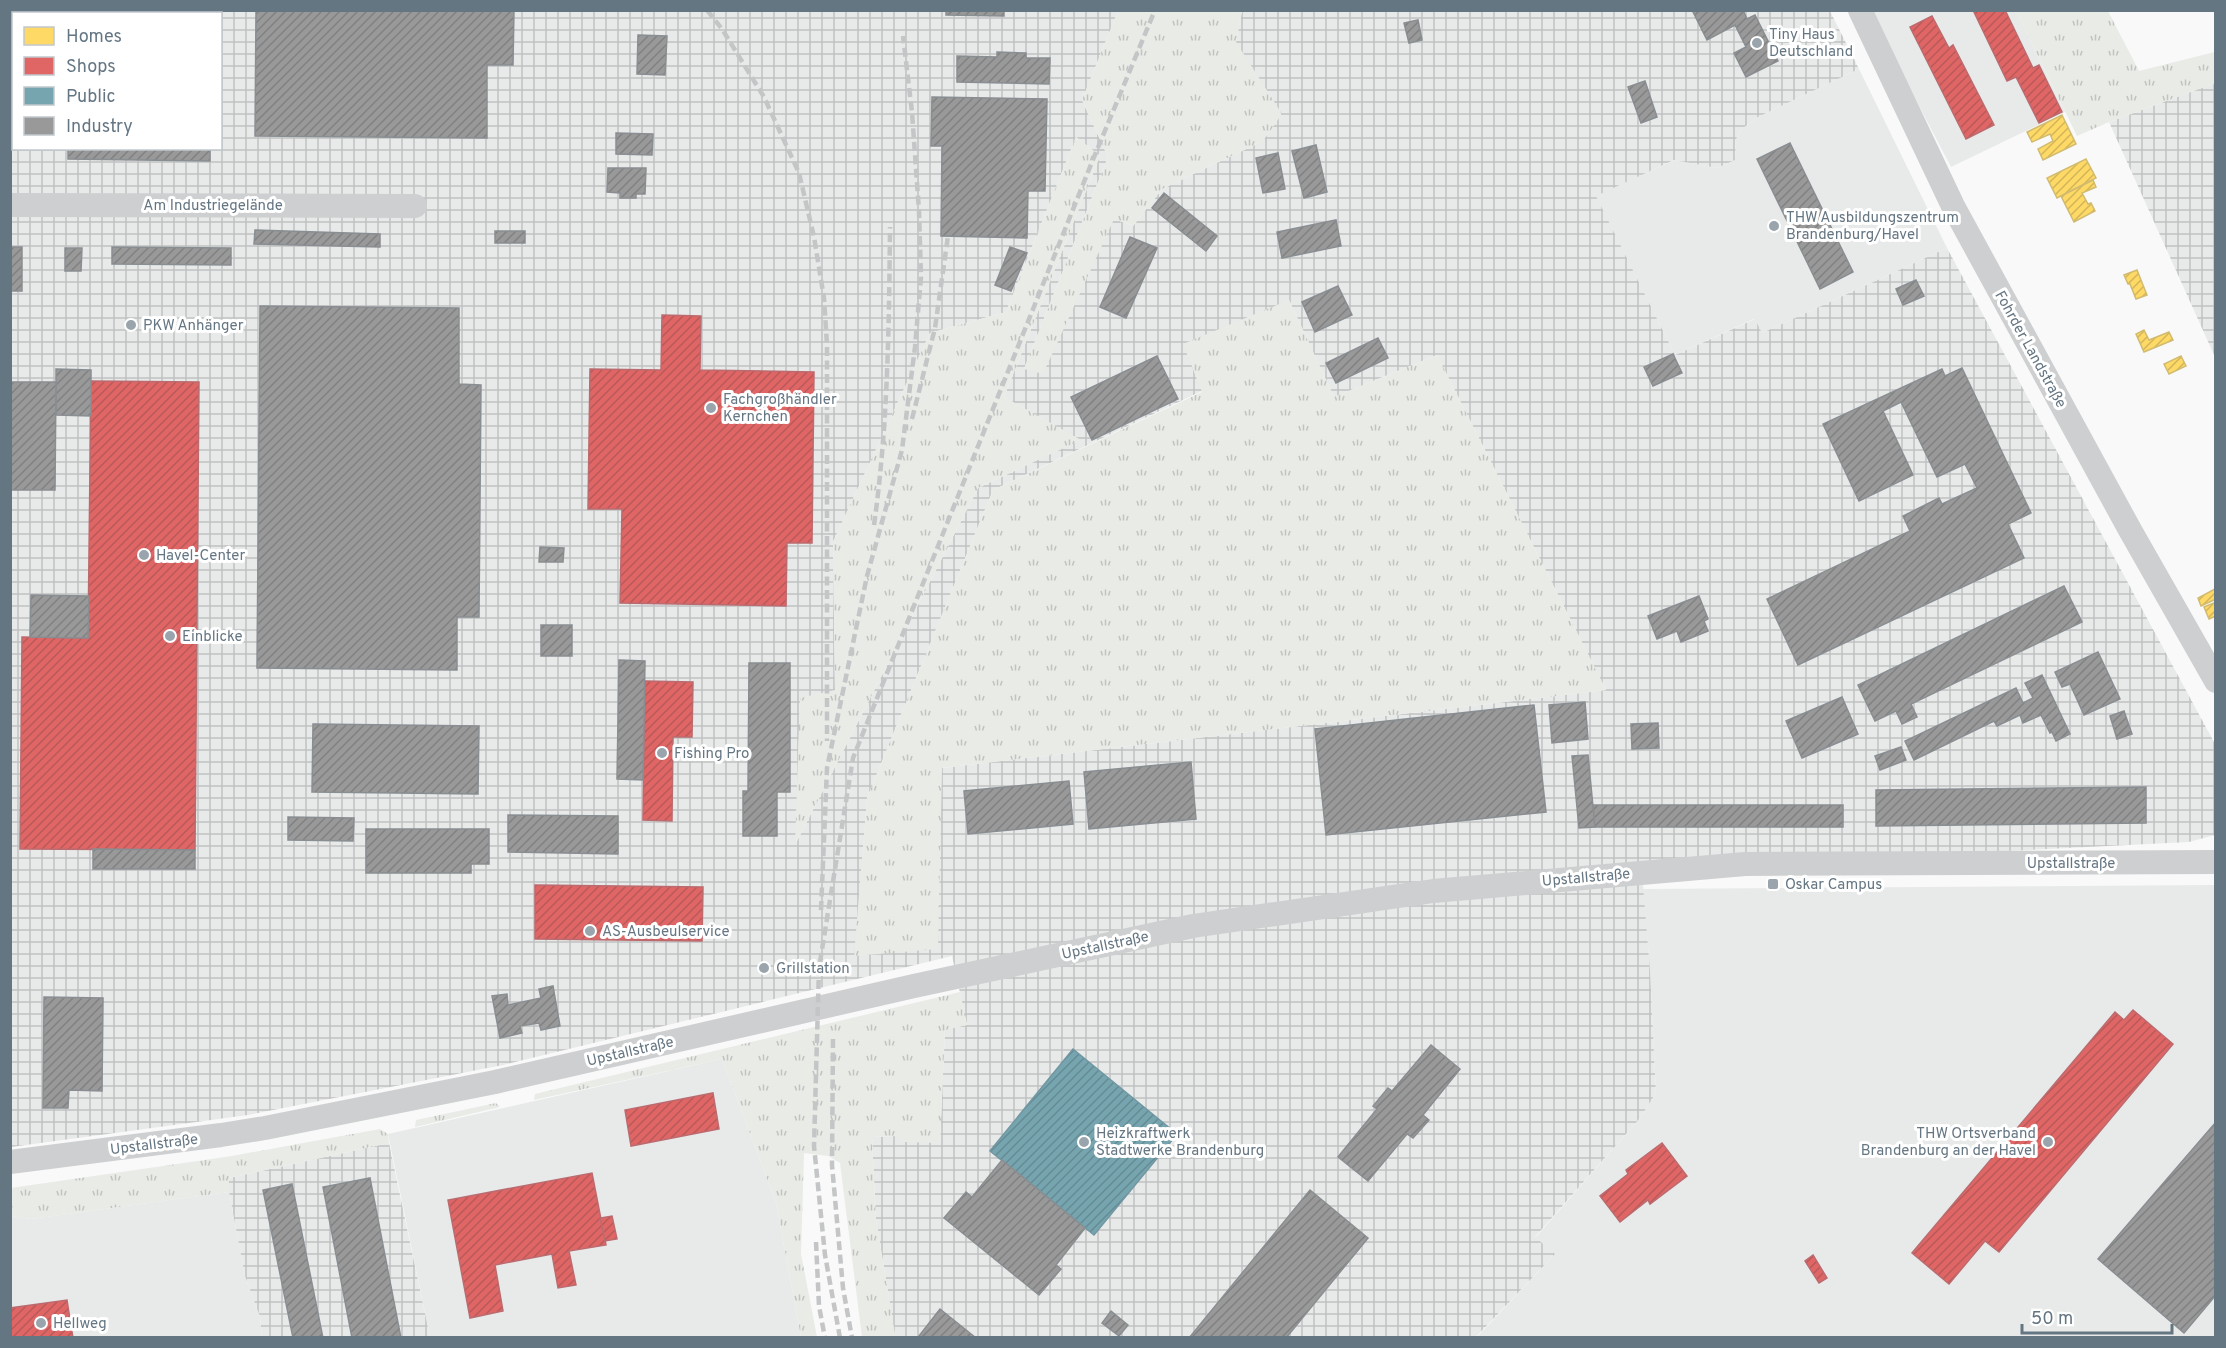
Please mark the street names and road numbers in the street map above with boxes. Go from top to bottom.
street label: Am Industriegelände [143,197,283,216]
street label: Fohrder Landstraße [1990,288,2070,412]
street label: Upstallstraße [2027,855,2115,874]
street label: Upstallstraße [1541,865,1631,892]
street label: Upstallstraße [1060,928,1151,965]
street label: Upstallstraße [585,1033,676,1072]
street label: Upstallstraße [109,1131,199,1160]

